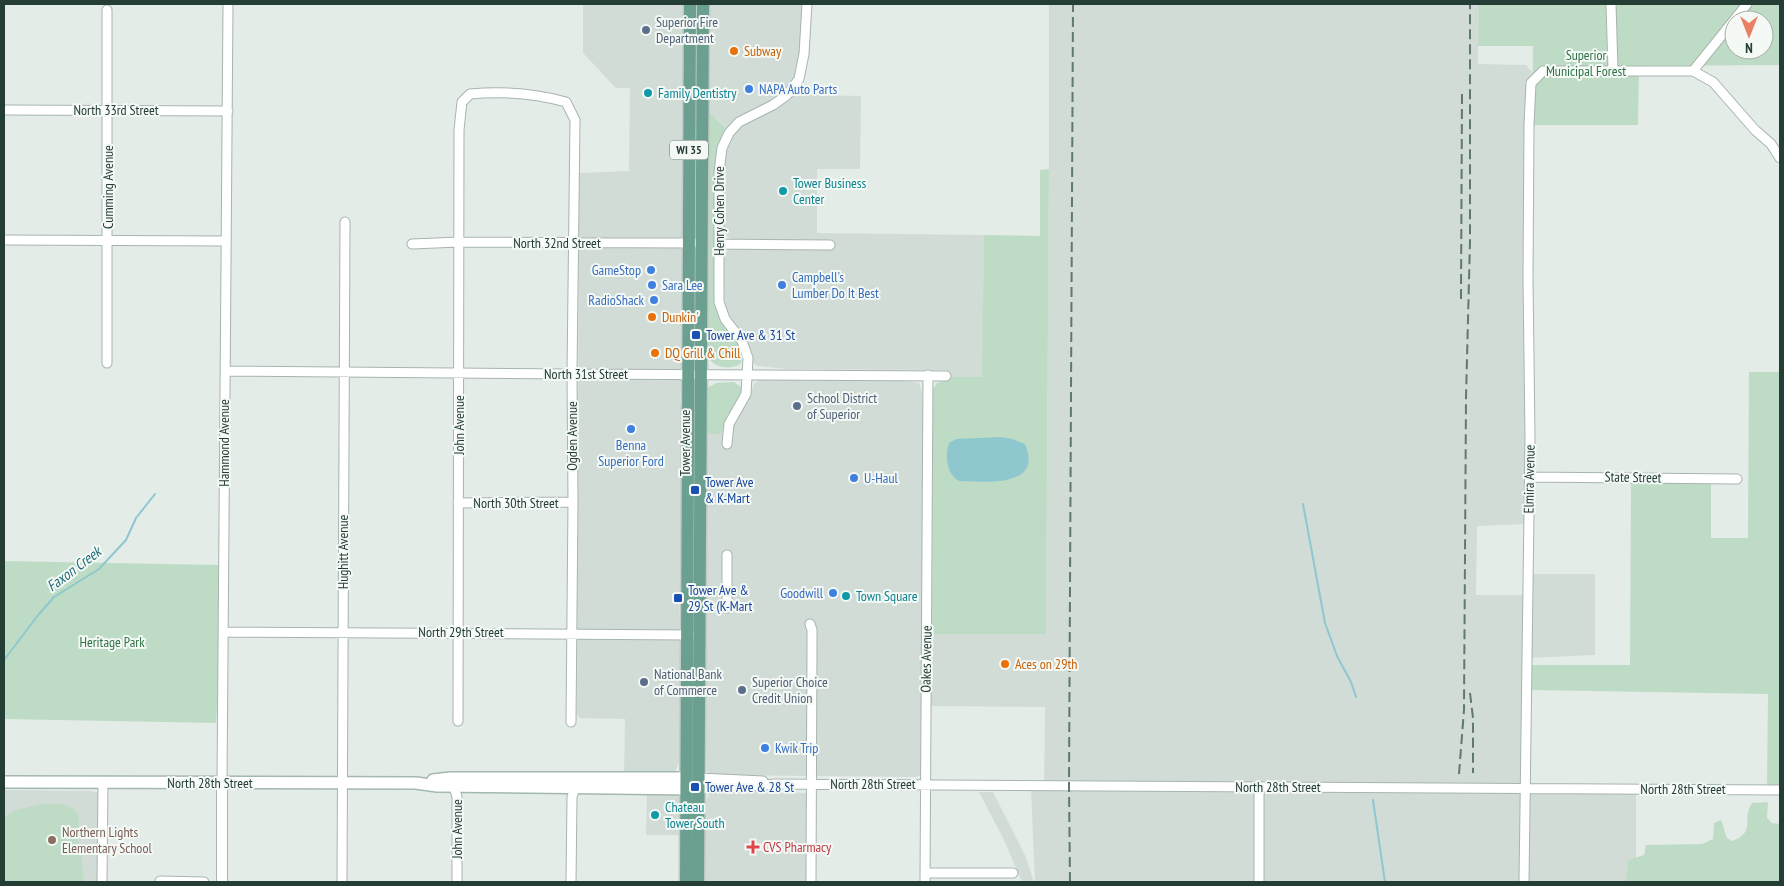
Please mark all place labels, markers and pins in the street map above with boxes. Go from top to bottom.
place label: Superior Fire Department [656,13,718,47]
marker: Superior Fire Department [640,24,652,36]
place label: Subway [744,42,782,60]
marker: Subway [728,45,740,57]
place label: NAPA Auto Parts [759,80,837,98]
marker: NAPA Auto Parts [743,83,755,95]
place label: Family Dentistry [658,84,737,102]
marker: Family Dentistry [642,87,654,99]
place label: Tower Business Center [793,174,867,208]
marker: Tower Business Center [777,185,789,197]
place label: GameStop [592,261,641,279]
marker: GameStop [645,264,657,276]
place label: Campbell's Lumber Do It Best [792,268,879,302]
place label: Sara Lee [662,276,703,294]
marker: Sara Lee [646,279,658,291]
marker: Campbell's Lumber Do It Best [776,279,788,291]
place label: RadioShack [588,291,645,309]
marker: RadioShack [648,294,660,306]
place label: Dunkin' [662,308,699,326]
marker: Dunkin' [646,311,658,323]
place label: Tower Ave & 31 St [706,326,795,344]
marker: Tower Ave & 31 St [690,329,702,341]
place label: DQ Grill & Chill [665,344,741,362]
marker: DQ Grill & Chill [649,347,661,359]
place label: School District of Superior [807,389,877,423]
marker: School District of Superior [791,400,803,412]
marker: Benna Superior Ford [625,423,637,435]
place label: Benna Superior Ford [598,436,664,470]
place label: U-Haul [864,469,899,487]
marker: U-Haul [848,472,860,484]
place label: Tower Ave & K-Mart [705,473,754,507]
marker: Tower Ave & K-Mart [689,484,701,496]
place label: Tower Ave & 29 St (K-Mart [688,581,752,615]
place label: Goodwill [780,584,824,602]
marker: Goodwill [827,587,839,599]
place label: Town Square [856,587,918,605]
marker: Town Square [840,590,852,602]
marker: Tower Ave & 29 St (K-Mart [672,592,684,604]
place label: Aces on 29th [1015,655,1077,673]
marker: Aces on 29th [999,658,1011,670]
place label: National Bank of Commerce [654,665,722,699]
place label: Superior Choice Credit Union [752,673,828,707]
marker: National Bank of Commerce [638,676,650,688]
marker: Superior Choice Credit Union [736,684,748,696]
place label: Kwik Trip [775,739,818,757]
marker: Kwik Trip [759,742,771,754]
place label: Tower Ave & 28 St [705,778,794,796]
marker: Tower Ave & 28 St [689,781,701,793]
place label: Chateau Tower South [665,798,725,832]
marker: Chateau Tower South [649,809,661,821]
place label: Northern Lights Elementary School [62,823,152,857]
marker: Northern Lights Elementary School [46,834,58,846]
place label: CVS Pharmacy [763,838,832,856]
marker: CVS Pharmacy [747,841,759,853]

